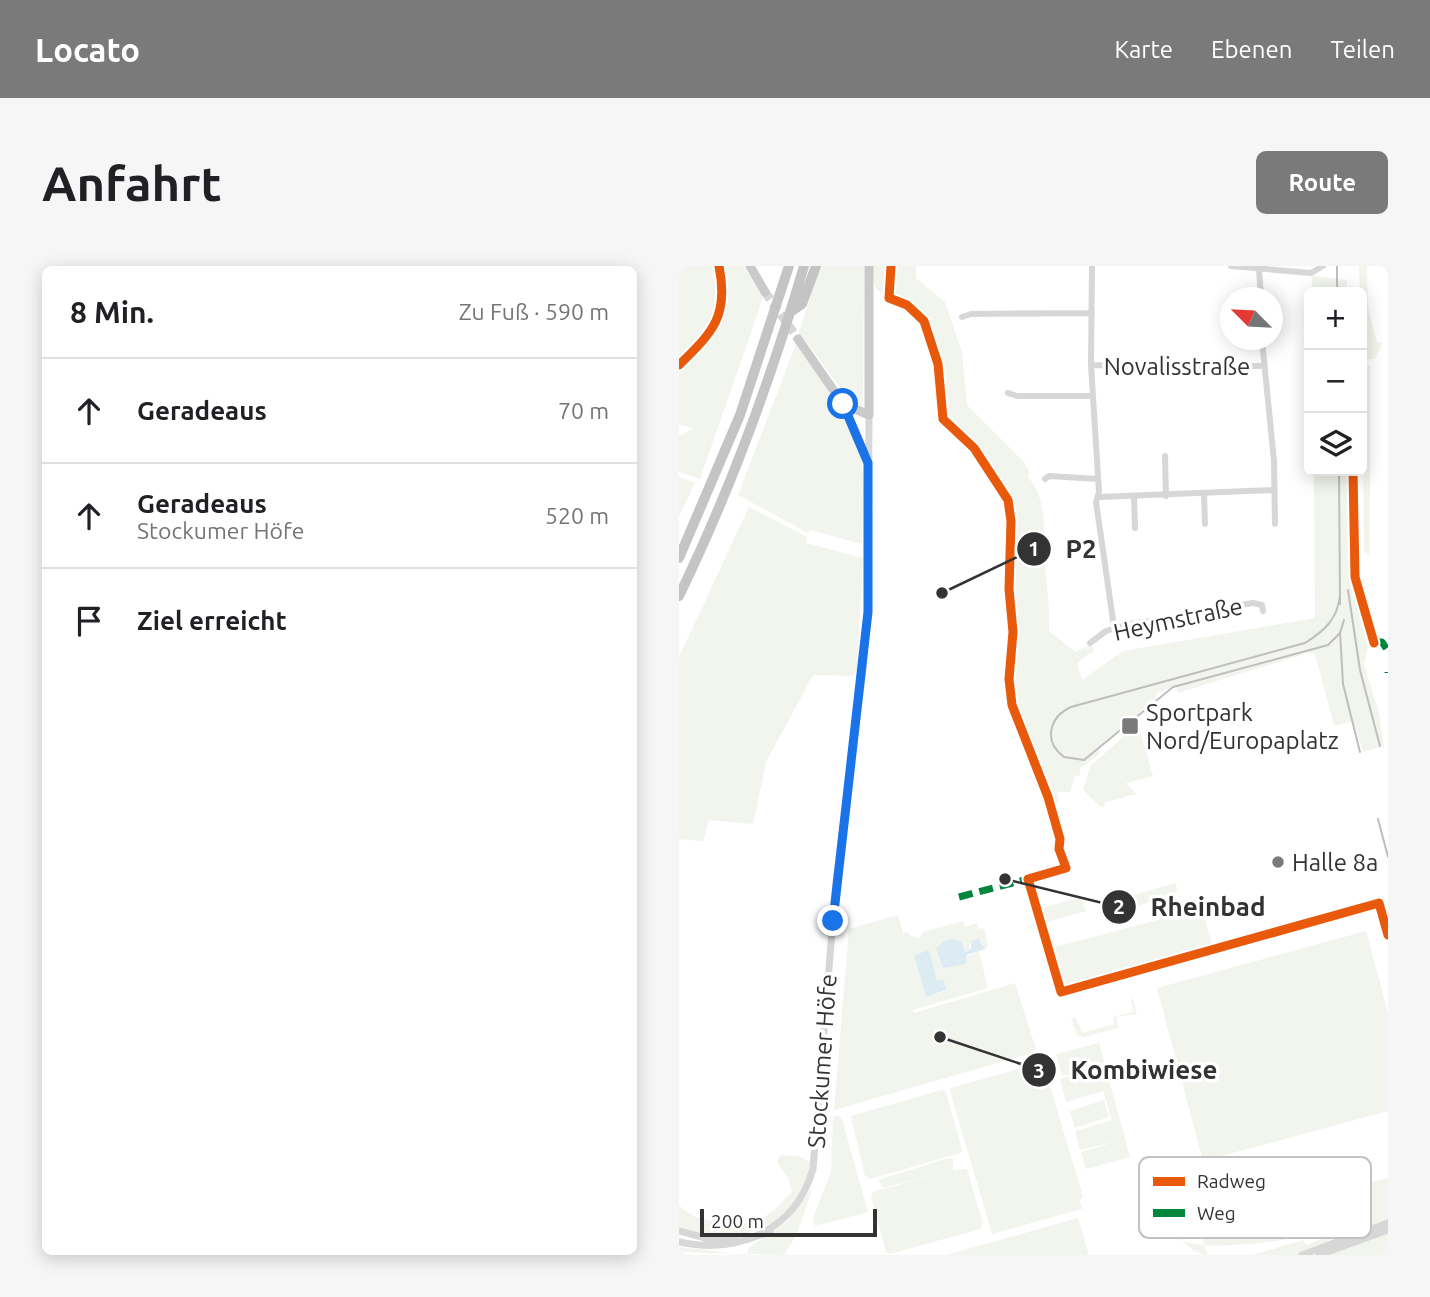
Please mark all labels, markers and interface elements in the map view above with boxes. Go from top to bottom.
text: Locato [35,31,140,68]
text: Karte [1114,36,1173,63]
text: Ebenen [1211,36,1292,63]
text: Teilen [1330,36,1395,63]
button: Route [1256,151,1388,214]
text: Anfahrt [42,155,222,210]
north arrow [1220,287,1283,350]
map controls [1304,287,1367,476]
button: + [1304,287,1367,350]
text: 8 Min. [70,295,154,329]
text: Zu Fuß · 590 m [459,299,609,324]
button: − [1304,350,1367,413]
street label: Novalisstraße [1104,353,1250,380]
route start [827,388,858,419]
icon: ahead [70,392,108,430]
text: Geradeaus [137,396,267,425]
text: 70 m [558,398,609,423]
button: layers [1304,413,1367,476]
text: Geradeaus [137,489,267,518]
icon: ahead [70,497,108,535]
text: 520 m [545,503,609,528]
text: Stockumer Höfe [137,518,304,543]
callout: P2 [1017,525,1111,572]
text: P2 [1065,534,1097,563]
text: 1 [1028,536,1040,560]
street label: Heymstraße [1111,592,1245,646]
icon: arrive [70,602,108,640]
text: Ziel erreicht [137,606,287,635]
place label: Sportpark Nord/Europaplatz [1146,699,1339,754]
marker: Sportpark Nord/Europaplatz [1120,716,1140,736]
place label: Halle 8a [1292,849,1378,876]
marker: Halle 8a [1270,854,1286,870]
callout: Rheinbad [1102,883,1280,930]
text: Rheinbad [1151,892,1265,921]
text: 2 [1113,894,1125,918]
route end [817,905,848,936]
street label: Stockumer Höfe [802,973,842,1149]
callout: Kombiwiese [1021,1047,1231,1094]
text: Kombiwiese [1071,1055,1217,1084]
text: 3 [1033,1058,1045,1082]
legend [1139,1157,1371,1238]
text: Radweg [1197,1170,1266,1192]
text: Weg [1197,1202,1236,1224]
scale bar [700,1206,877,1238]
text: 200 m [711,1210,764,1232]

